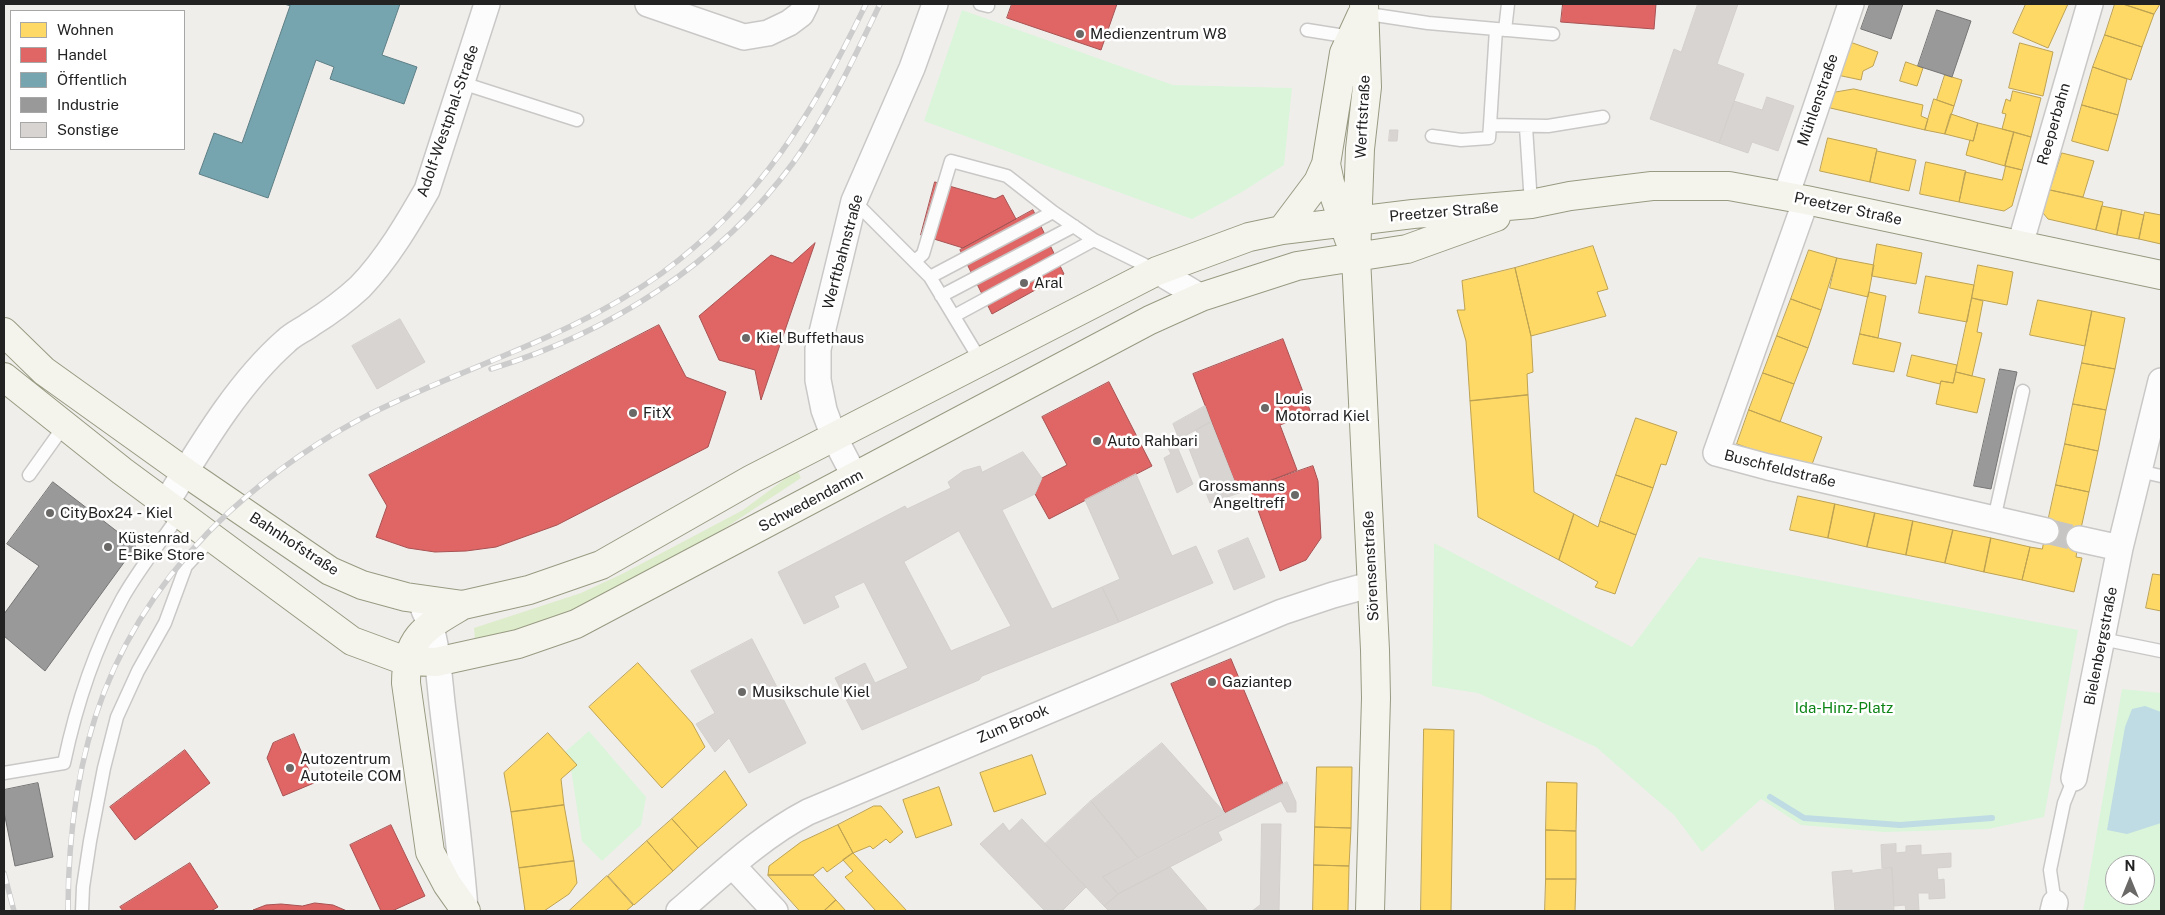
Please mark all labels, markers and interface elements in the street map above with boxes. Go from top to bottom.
legend [10,10,185,150]
text: Wohnen [57,21,114,38]
place label: Medienzentrum W8 [1090,25,1227,43]
marker: Medienzentrum W8 [1074,28,1086,40]
street label: Adolf-Westphal-Straße [413,42,483,200]
text: Handel [57,46,107,63]
street label: Mühlenstraße [1794,51,1842,149]
text: Öffentlich [57,71,127,88]
street label: Werftstraße [1352,75,1374,159]
street label: Reeperbahn [2034,81,2074,167]
text: Industrie [57,96,119,113]
text: Sonstige [57,121,119,138]
street label: Preetzer Straße [1792,189,1904,229]
street label: Werftbahnstraße [819,193,867,311]
street label: Preetzer Straße [1389,198,1499,226]
place label: Aral [1034,274,1063,292]
marker: Aral [1018,277,1030,289]
place label: Kiel Buffethaus [756,329,864,347]
marker: Kiel Buffethaus [740,332,752,344]
place label: Louis Motorrad Kiel [1275,390,1370,425]
marker: Louis Motorrad Kiel [1259,402,1271,414]
place label: FitX [643,404,672,422]
marker: FitX [627,407,639,419]
place label: Auto Rahbari [1107,432,1198,450]
marker: Auto Rahbari [1091,435,1103,447]
street label: Buschfeldstraße [1722,446,1838,492]
street label: Schwedendamm [756,466,866,536]
place label: Grossmanns Angeltreff [1199,477,1285,512]
marker: Grossmanns Angeltreff [1289,489,1301,501]
place label: CityBox24 - Kiel [60,504,173,522]
marker: CityBox24 - Kiel [44,507,56,519]
street label: Bahnhofstraße [246,508,342,580]
street label: Sörensenstraße [1359,510,1383,622]
place label: Küstenrad E-Bike Store [118,529,205,564]
marker: Küstenrad E-Bike Store [102,541,114,553]
street label: Bielenbergstraße [2081,585,2121,707]
place label: Gaziantep [1222,673,1292,691]
marker: Gaziantep [1206,676,1218,688]
place label: Musikschule Kiel [752,683,870,701]
marker: Musikschule Kiel [736,686,748,698]
park label: Ida-Hinz-Platz [1795,699,1893,717]
street label: Zum Brook [974,701,1052,747]
place label: Autozentrum Autoteile COM [300,750,402,785]
marker: Autozentrum Autoteile COM [284,762,296,774]
north arrow [2105,855,2155,905]
text: N [2125,858,2135,874]

